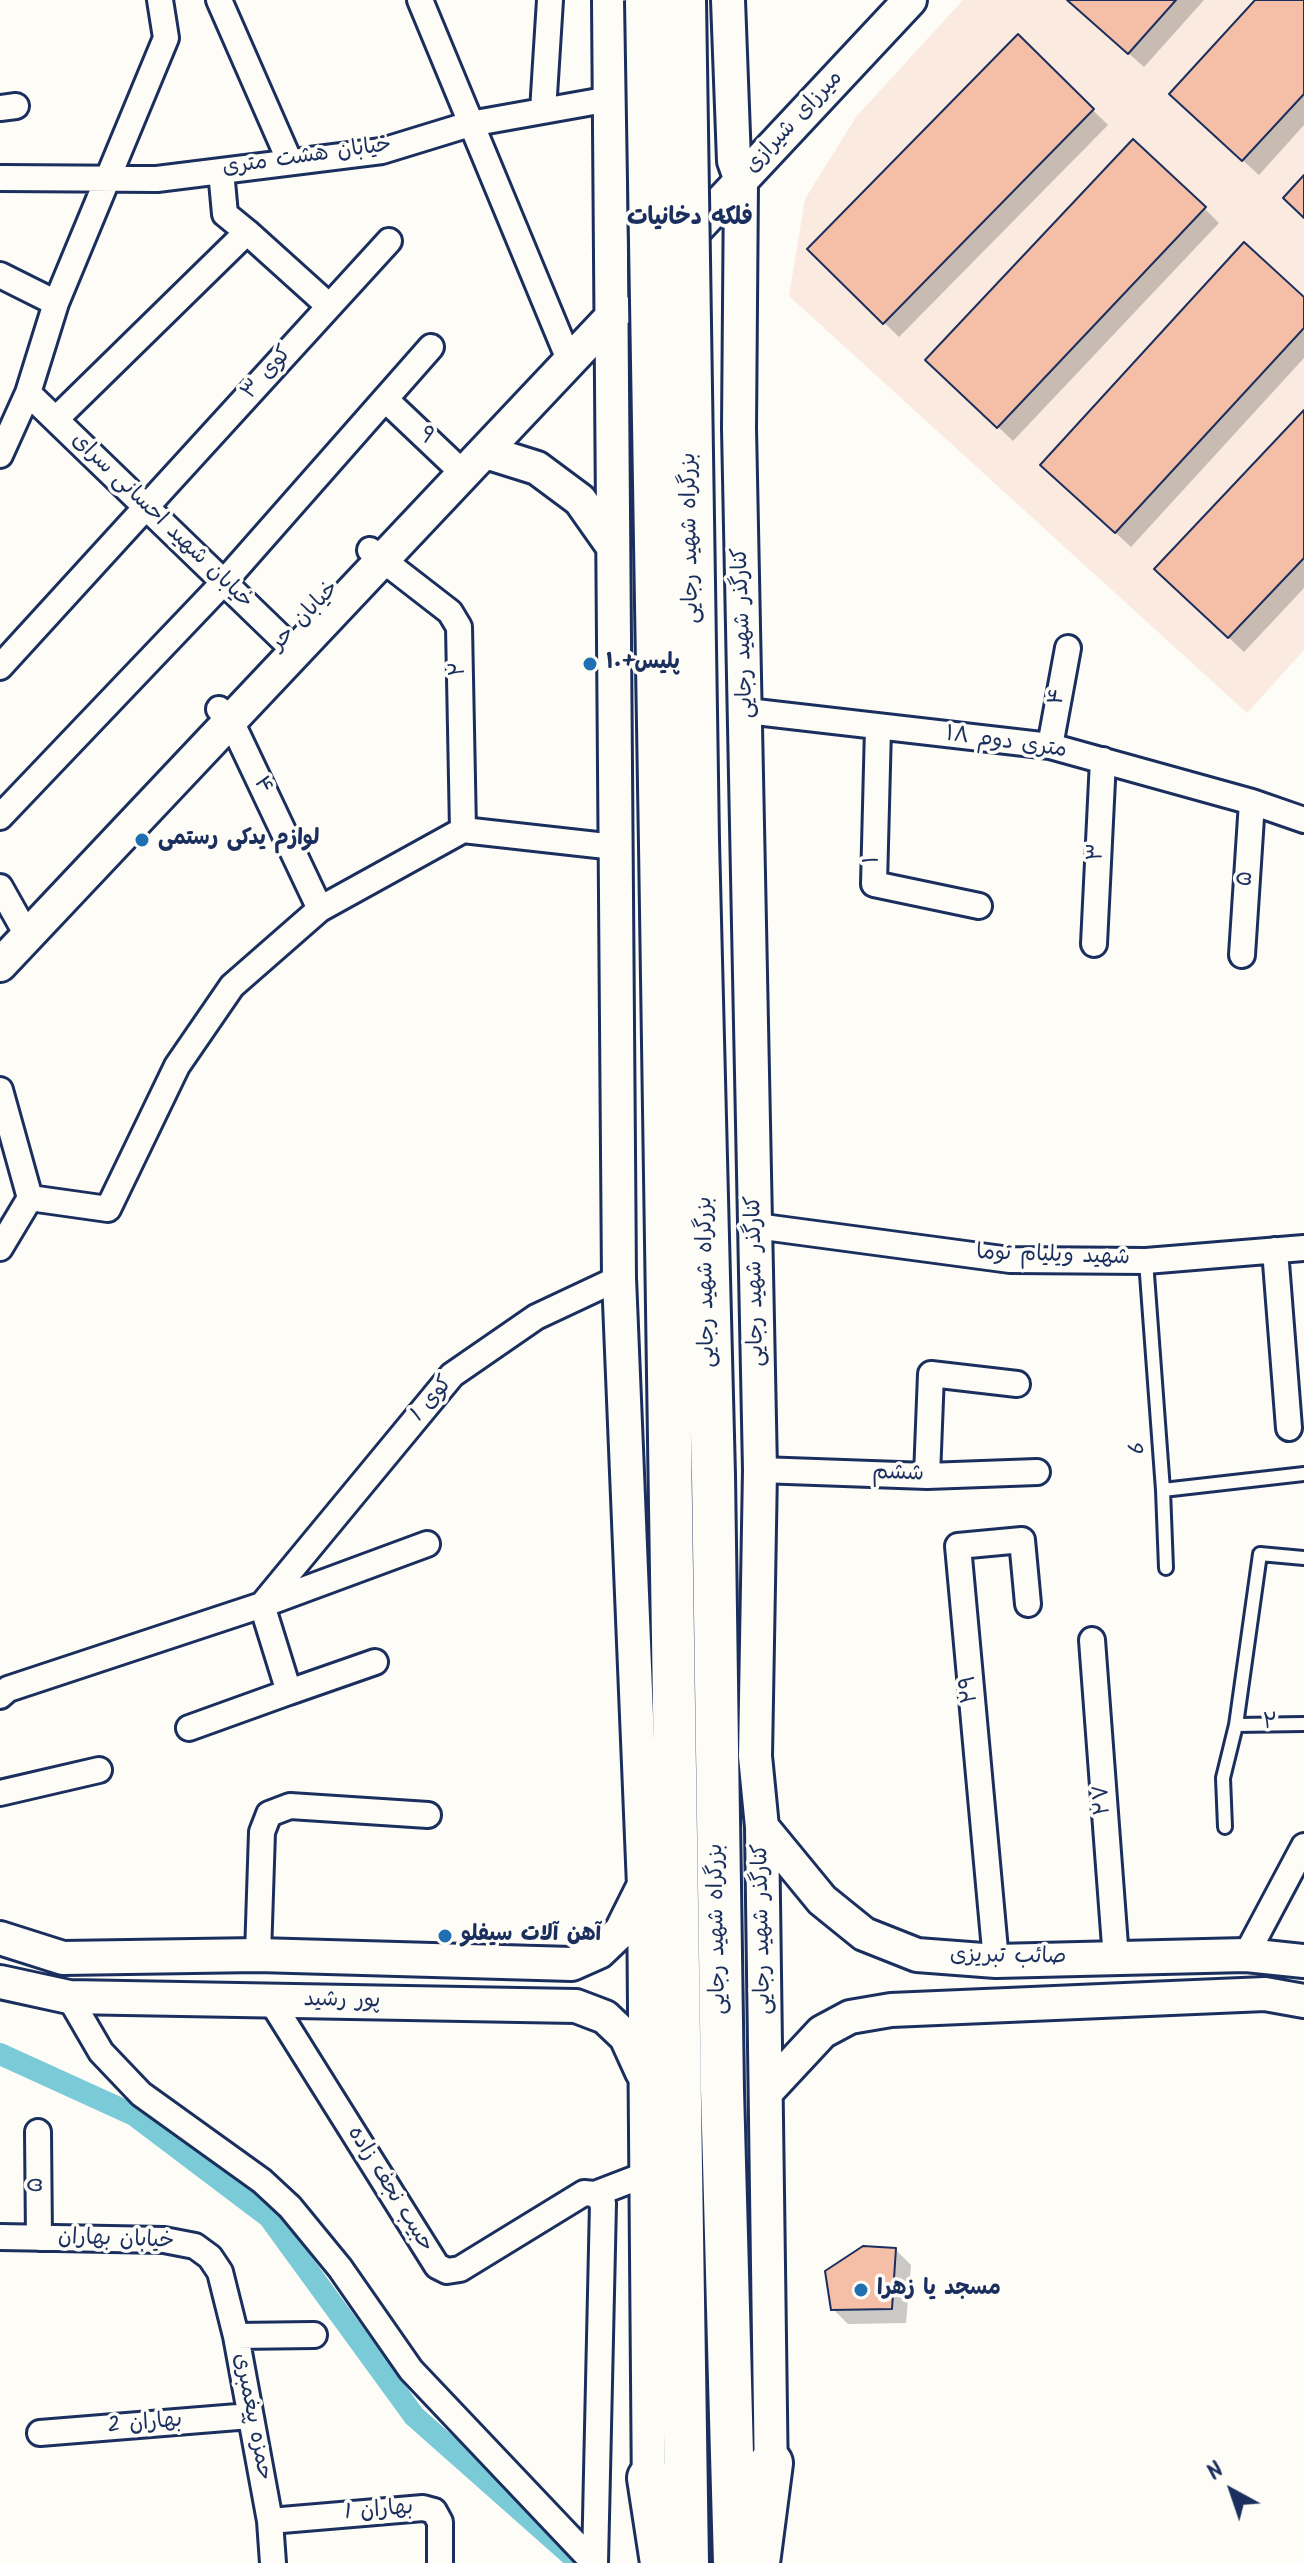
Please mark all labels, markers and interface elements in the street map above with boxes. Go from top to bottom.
street label: میرزای شیرازی [741,66,849,180]
street label: خیابان هشت متری [221,133,393,183]
district label: فلکه دخانیات [627,206,753,234]
street label: کوی ۳ [237,342,299,406]
street label: ۹ [411,423,439,451]
street label: خیابان شهید احسانی سرای [65,428,257,616]
street label: بزرگراه شهید رجایی [677,452,707,624]
street label: کنارگذر شهید رجایی [729,547,761,719]
street label: خیابان حر [266,576,346,658]
place label: پلیس+١٠ [606,651,680,677]
marker: پلیس+١٠ [581,655,599,673]
street label: ۲ [447,661,473,677]
street label: ۴ [1044,686,1074,708]
street label: ۱۸ متری دوم [944,722,1068,766]
street label: ۴ [246,773,276,799]
place label: لوازم یدکی رستمی [158,827,319,853]
marker: لوازم یدکی رستمی [133,831,151,849]
street label: ۳ [1084,842,1112,862]
street label: ۱ [861,856,887,864]
street label: ۵ [1233,870,1261,888]
street label: کنارگذر شهید رجایی [742,1195,772,1367]
street label: بزرگراه شهید رجایی [693,1196,723,1368]
street label: شهید ویلیام توما [976,1241,1130,1273]
street label: کوی 1 [406,1372,460,1428]
street label: 6 [1126,1441,1154,1455]
street label: ششم [872,1461,924,1489]
street label: ۲۹ [957,1674,985,1704]
street label: ۲ [1262,1711,1278,1737]
street label: ۲۷ [1090,1784,1118,1816]
street label: بزرگراه شهید رجایی [704,1843,734,2015]
street label: کنارگذر شهید رجایی [749,1843,779,2015]
place label: آهن آلات سیفلو [461,1923,601,1949]
marker: آهن آلات سیفلو [436,1927,454,1945]
street label: صائب تبریزی [949,1944,1067,1972]
street label: پور رشید [303,1988,381,2016]
street label: حبیب نجف زاده [340,2122,438,2258]
street label: ۵ [25,2177,51,2193]
street label: خیابان بهاران [57,2226,175,2256]
place label: مسجد یا زهرا [877,2277,1001,2303]
marker: مسجد یا زهرا [852,2281,870,2299]
street label: حمزه پیغمبری [226,2351,276,2483]
street label: بهاران 2 [107,2409,183,2441]
north arrow [1192,2451,1272,2531]
text: N [1200,2454,1233,2490]
street label: بهاران 1 [344,2496,414,2528]

